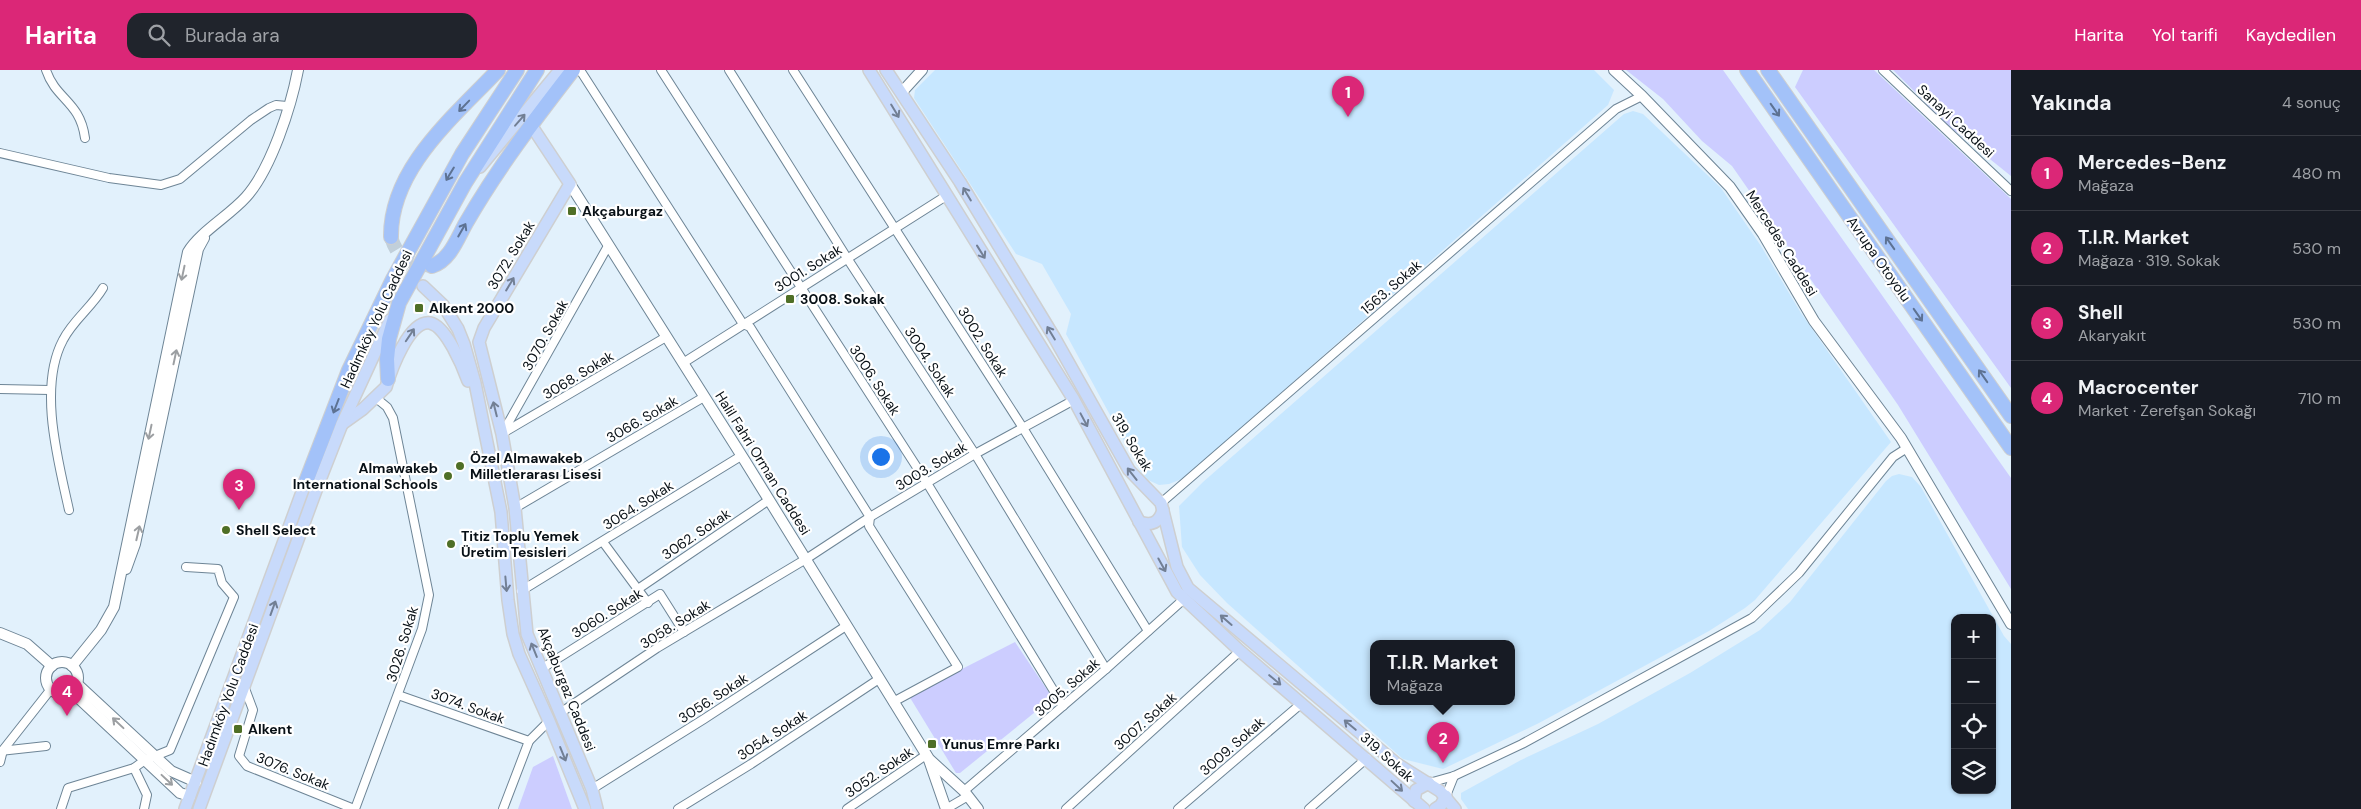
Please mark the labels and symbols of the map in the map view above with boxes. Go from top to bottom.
pin: 1 [1332,76,1364,117]
street label: Sanayi Caddesi [1914,81,1998,161]
one-way arrow [458,99,470,112]
one-way arrow [1770,103,1780,117]
one-way arrow [891,104,901,118]
one-way arrow [515,114,526,127]
one-way arrow [445,167,455,181]
street label: Mercedes Caddesi [1742,187,1822,299]
one-way arrow [961,188,971,202]
place label: Akçaburgaz [582,202,663,220]
marker: Akçaburgaz [566,205,578,217]
street label: Avrupa Otoyolu [1843,213,1915,305]
street label: 3072. Sokak [483,217,539,293]
one-way arrow [457,223,467,238]
one-way arrow [1885,236,1895,250]
street label: 3001. Sokak [771,240,845,296]
one-way arrow [976,245,987,259]
street label: Hadımköy Yolu Caddesi [336,247,416,391]
street label: 1563. Sokak [1357,256,1425,318]
one-way arrow [178,265,188,281]
one-way arrow [506,278,516,292]
place label: 3008. Sokak [800,290,885,308]
marker: 3008. Sokak [784,293,796,305]
street label: 3070. Sokak [518,296,572,374]
place label: Alkent 2000 [429,299,514,317]
marker: Alkent 2000 [413,302,425,314]
street label: 3002. Sokak [954,303,1012,381]
one-way arrow [1913,308,1923,322]
street label: 3004. Sokak [901,323,959,401]
one-way arrow [1046,326,1056,340]
one-way arrow [405,329,415,343]
street label: 3006. Sokak [846,341,904,419]
street label: 3068. Sokak [539,347,617,403]
one-way arrow [171,350,180,366]
one-way arrow [1978,369,1988,383]
street label: Halil Fahri Orman Caddesi [711,388,815,538]
street label: 3066. Sokak [603,391,681,447]
one-way arrow [330,398,340,413]
one-way arrow [490,402,499,418]
street label: 319. Sokak [1107,409,1157,475]
one-way arrow [1080,413,1090,427]
one-way arrow [145,424,154,440]
street label: 3003. Sokak [892,438,970,494]
your location [868,444,894,470]
place label: Özel Almawakeb Milletlerarası Lisesi [470,449,601,483]
place label: Almawakeb International Schools [293,459,438,493]
marker: Özel Almawakeb Milletlerarası Lisesi [454,460,466,472]
one-way arrow [1127,467,1138,480]
pin: 3 [223,469,255,510]
marker: Almawakeb International Schools [442,470,454,482]
street label: 3064. Sokak [599,476,677,534]
street label: 3062. Sokak [658,504,734,564]
place label: Shell Select [236,521,316,539]
marker: Shell Select [220,524,232,536]
one-way arrow [133,526,143,542]
place label: Titiz Toplu Yemek Üretim Tesisleri [461,527,579,561]
marker: Titiz Toplu Yemek Üretim Tesisleri [445,538,457,550]
one-way arrow [1157,557,1167,572]
one-way arrow [502,576,511,592]
street label: 3060. Sokak [568,584,646,642]
street label: 3058. Sokak [637,595,713,653]
one-way arrow [269,601,278,617]
street label: 3026. Sokak [382,604,422,684]
one-way arrow [1219,614,1232,625]
street label: Hadımköy Yolu Caddesi [194,621,262,769]
street label: Akçaburgaz Caddesi [534,624,600,754]
one-way arrow [528,643,538,658]
street label: 3005. Sokak [1031,654,1103,720]
street label: 3056. Sokak [675,669,751,727]
one-way arrow [1268,674,1281,685]
pin: 4 [51,675,83,716]
street label: 3074. Sokak [429,684,507,728]
street label: 3007. Sokak [1110,688,1180,754]
street label: 3054. Sokak [734,706,810,764]
street label: 3009. Sokak [1196,713,1268,779]
one-way arrow [112,717,125,729]
one-way arrow [1344,719,1357,730]
place label: Alkent [248,720,292,738]
pin: 2 [1427,722,1459,763]
marker: Alkent [232,723,244,735]
street label: 319. Sokak [1357,728,1417,786]
place label: Yunus Emre Parkı [942,735,1060,753]
marker: Yunus Emre Parkı [926,738,938,750]
street label: 3052. Sokak [841,743,917,801]
one-way arrow [559,746,568,761]
street label: 3076. Sokak [254,748,332,794]
one-way arrow [160,774,173,786]
one-way arrow [1391,780,1404,792]

